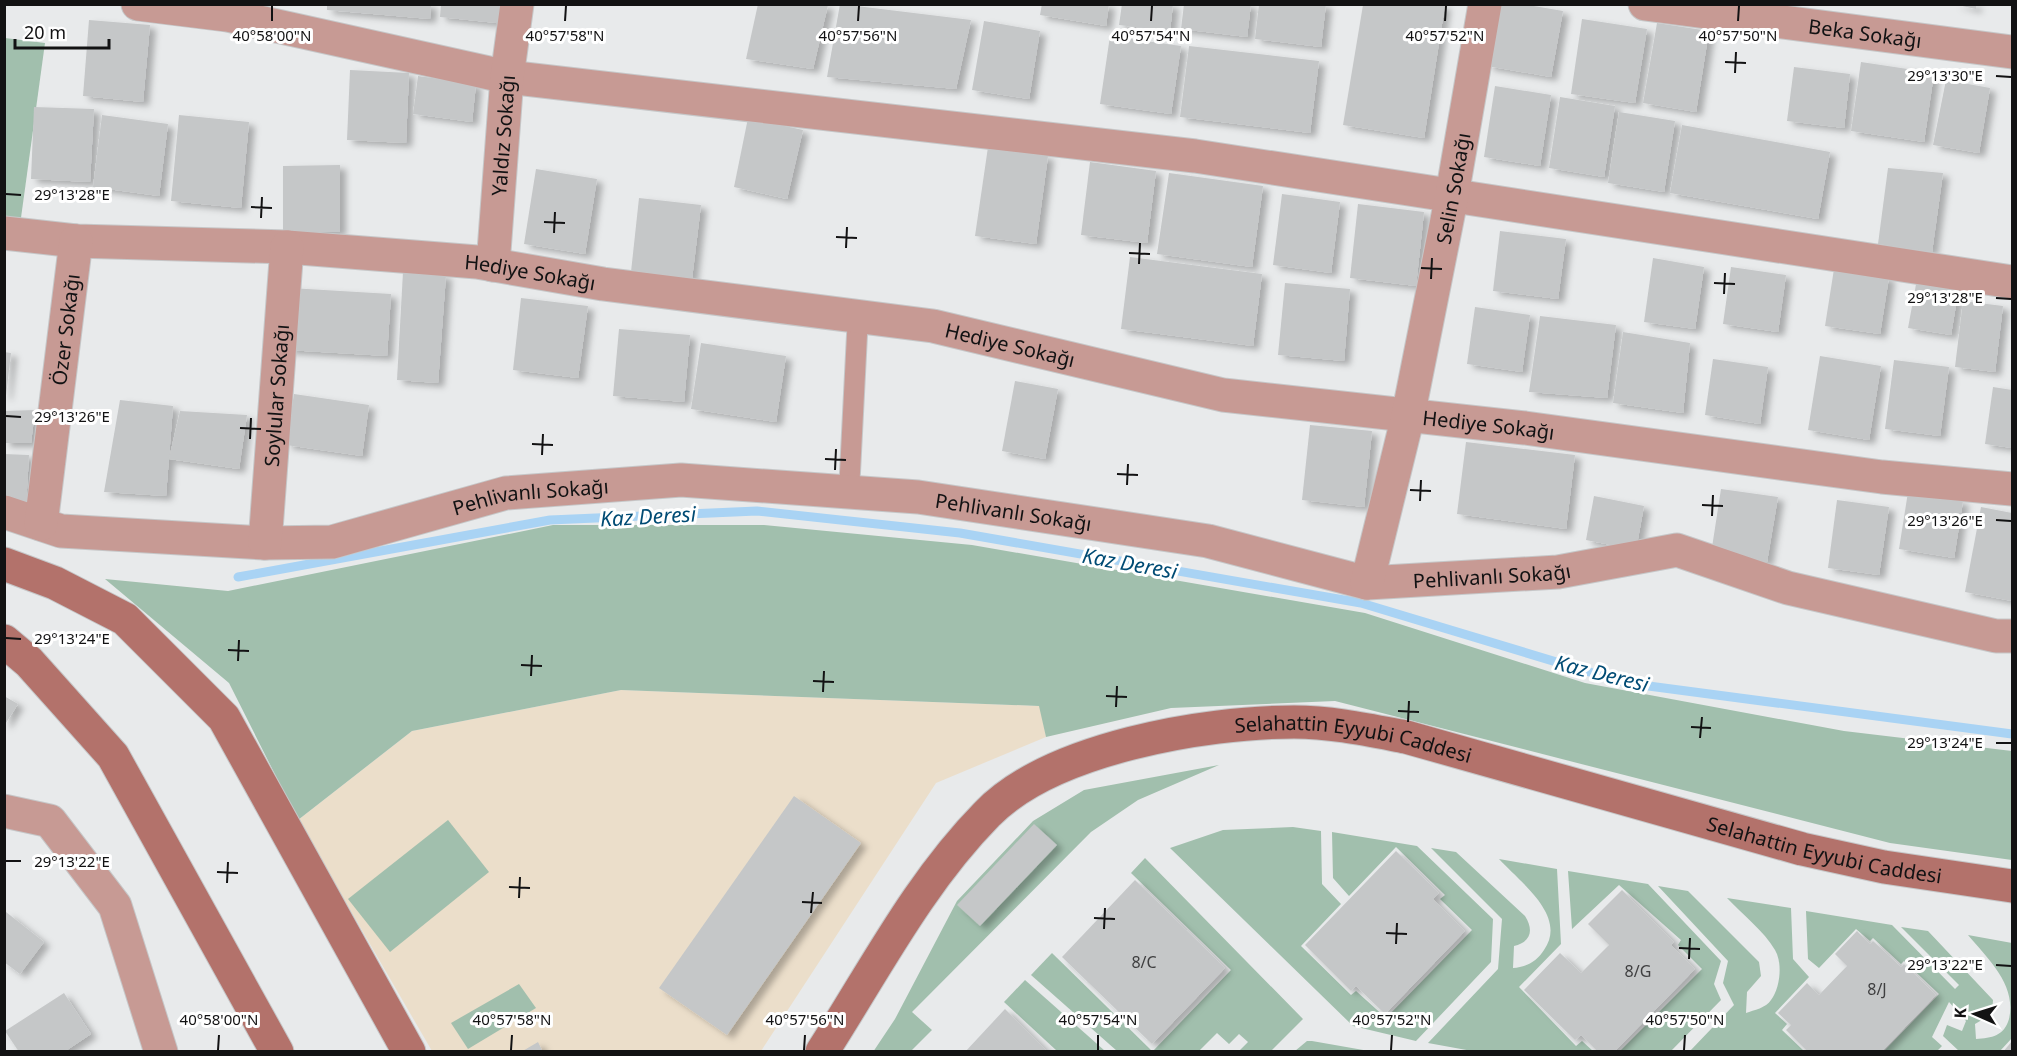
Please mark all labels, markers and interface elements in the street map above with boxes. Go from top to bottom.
scale bar [15,12,110,50]
street label: Beka Sokağı [1807,12,1923,54]
text: 20 m [24,20,66,44]
text: 40°58'00"N [233,25,311,45]
text: 40°57'58"N [526,25,604,45]
text: 40°57'56"N [819,25,897,45]
text: 40°57'54"N [1112,25,1190,45]
text: 40°57'52"N [1406,25,1484,45]
text: 40°57'50"N [1699,25,1777,45]
text: 29°13'30"E [1907,65,1983,85]
street label: Yaldız Sokağı [485,74,521,197]
street label: Selin Sokağı [1429,131,1476,246]
text: 29°13'28"E [34,184,110,204]
street label: Hediye Sokağı [463,248,598,296]
street label: Özer Sokağı [45,272,85,387]
text: 29°13'28"E [1907,287,1983,307]
street label: Hediye Sokağı [942,316,1078,373]
street label: Soylular Sokağı [257,323,295,468]
street label: Hediye Sokağı [1421,403,1556,445]
text: 29°13'26"E [34,406,110,426]
street label: Pehlivanlı Sokağı [449,472,609,521]
street label: Pehlivanlı Sokağı [934,486,1094,537]
water label: Kaz Deresi [599,499,697,532]
text: 29°13'26"E [1907,510,1983,530]
water label: Kaz Deresi [1080,541,1180,585]
street label: Pehlivanlı Sokağı [1412,556,1573,594]
text: 29°13'24"E [34,628,110,648]
water label: Kaz Deresi [1552,648,1652,698]
street label: Selahattin Eyyubi Caddesi [1233,708,1475,768]
text: 29°13'24"E [1907,732,1983,752]
street label: Selahattin Eyyubi Caddesi [1704,809,1944,889]
text: 29°13'22"E [34,851,110,871]
house number: 8/C [1131,951,1157,973]
text: 29°13'22"E [1907,954,1983,974]
house number: 8/G [1625,960,1651,982]
house number: 8/J [1867,978,1887,1000]
north arrow [1945,984,2005,1044]
text: K [1949,1007,1971,1019]
text: 40°58'00"N [180,1009,258,1029]
text: 40°57'58"N [473,1009,551,1029]
text: 40°57'56"N [766,1009,844,1029]
text: 40°57'54"N [1059,1009,1137,1029]
text: 40°57'52"N [1353,1009,1431,1029]
text: 40°57'50"N [1646,1009,1724,1029]

